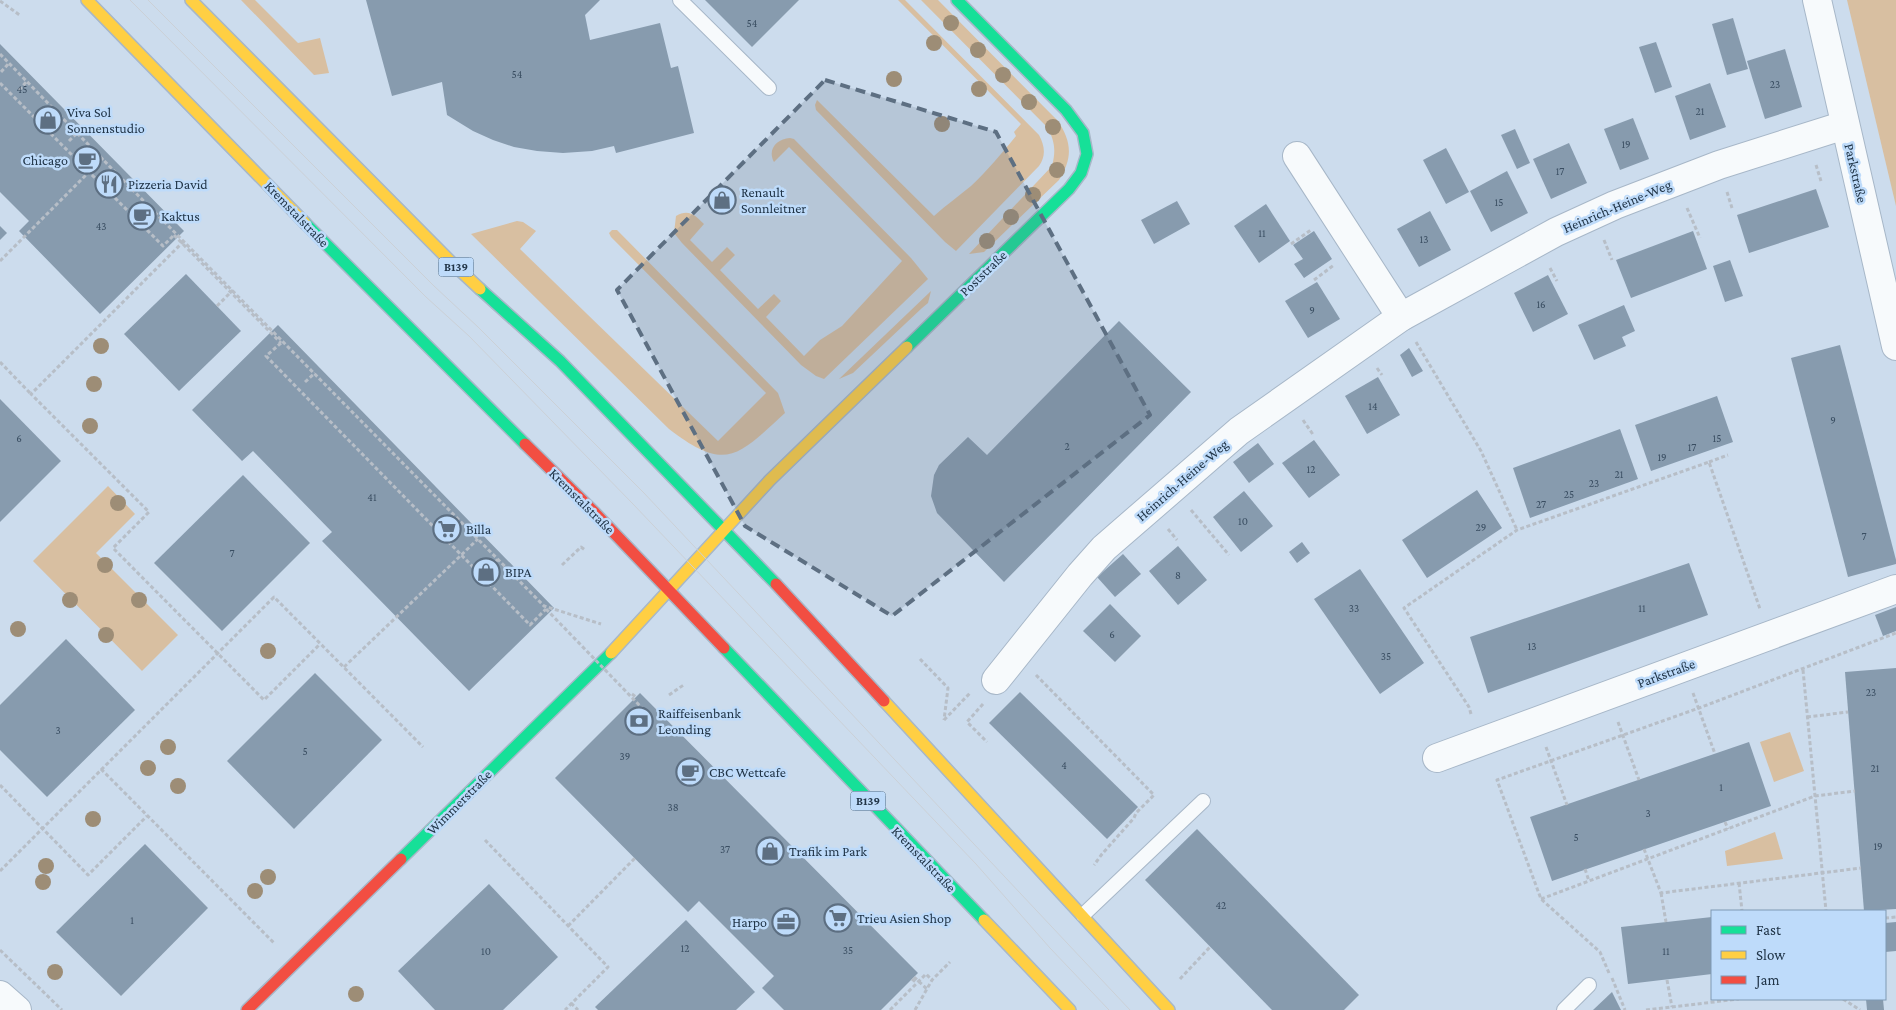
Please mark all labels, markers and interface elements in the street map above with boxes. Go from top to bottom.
house number: 54 [747,17,758,29]
house number: 54 [512,68,523,80]
house number: 23 [1770,78,1780,90]
house number: 45 [17,83,27,95]
place label: Viva Sol Sonnenstudio [67,104,145,136]
shop icon: Viva Sol Sonnenstudio [33,105,63,135]
house number: 21 [1696,105,1705,117]
house number: 19 [1621,138,1631,150]
street label: Parkstraße [1841,142,1871,204]
cafe icon: Chicago [72,145,102,175]
place label: Chicago [23,152,68,168]
house number: 17 [1556,165,1564,177]
restaurant icon: Pizzeria David [94,169,124,199]
place label: Pizzeria David [128,176,208,192]
street label: Heinrich-Heine-Weg [1560,176,1674,236]
street label: Kremstalstraße [262,178,332,250]
place label: Renault Sonnleitner [741,184,806,216]
shop icon: Renault Sonnleitner [707,185,737,215]
house number: 15 [1495,196,1503,208]
cafe icon: Kaktus [127,201,157,231]
place label: Kaktus [161,208,200,224]
house number: 43 [96,220,106,232]
house number: 11 [1258,227,1266,239]
house number: 13 [1420,233,1428,245]
street label: Poststraße [956,247,1010,299]
road number: B139 [438,258,474,276]
house number: 16 [1536,298,1546,310]
house number: 9 [1309,304,1315,316]
house number: 14 [1368,400,1378,412]
house number: 9 [1830,414,1836,426]
house number: 6 [16,432,22,444]
house number: 15 [1713,432,1721,444]
street label: Heinrich-Heine-Weg [1133,436,1231,524]
house number: 2 [1064,440,1070,452]
house number: 17 [1688,441,1696,453]
house number: 19 [1657,451,1667,463]
house number: 12 [1307,463,1315,475]
street label: Kremstalstraße [546,465,618,537]
house number: 21 [1615,468,1624,480]
house number: 23 [1589,477,1599,489]
house number: 25 [1564,488,1574,500]
house number: 41 [367,491,377,503]
house number: 27 [1536,498,1546,510]
supermarket icon: Billa [432,514,462,544]
house number: 10 [1238,515,1248,527]
place label: Billa [466,521,492,537]
house number: 29 [1476,521,1486,533]
house number: 7 [1861,530,1867,542]
house number: 7 [229,547,235,559]
shop icon: BIPA [471,557,501,587]
place label: BIPA [505,564,531,580]
house number: 8 [1175,569,1181,581]
house number: 33 [1349,602,1359,614]
house number: 11 [1638,602,1646,614]
house number: 6 [1109,628,1115,640]
house number: 13 [1528,640,1536,652]
house number: 35 [1381,650,1391,662]
street label: Parkstraße [1635,655,1697,691]
house number: 23 [1866,686,1876,698]
place label: Raiffeisenbank Leonding [658,705,741,737]
bank icon: Raiffeisenbank Leonding [624,706,654,736]
house number: 3 [55,724,61,736]
house number: 5 [302,745,308,757]
house number: 39 [620,750,630,762]
cafe icon: CBC Wettcafe [675,757,705,787]
house number: 4 [1061,759,1067,771]
house number: 21 [1871,762,1880,774]
place label: CBC Wettcafe [709,764,786,780]
street label: Wimmerstraße [423,766,495,838]
house number: 1 [1719,781,1723,793]
road number: B139 [850,791,886,810]
house number: 38 [667,801,679,813]
house number: 3 [1645,807,1651,819]
street label: Kremstalstraße [889,823,959,895]
house number: 5 [1573,831,1579,843]
shop icon: Trafik im Park [755,836,785,866]
house number: 19 [1873,840,1883,852]
house number: 37 [720,843,730,855]
place label: Trafik im Park [789,843,867,859]
house number: 42 [1216,899,1226,911]
supermarket icon: Trieu Asien Shop [823,903,853,933]
office icon: Harpo [771,907,801,937]
place label: Trieu Asien Shop [857,910,951,926]
legend [1711,910,1886,1000]
house number: 1 [130,914,134,926]
place label: Harpo [732,914,767,930]
text: Fast [1756,922,1782,938]
house number: 12 [681,942,689,954]
house number: 35 [843,944,853,956]
house number: 10 [481,945,491,957]
house number: 11 [1662,945,1670,957]
text: Slow [1756,947,1786,963]
text: Jam [1754,972,1779,989]

